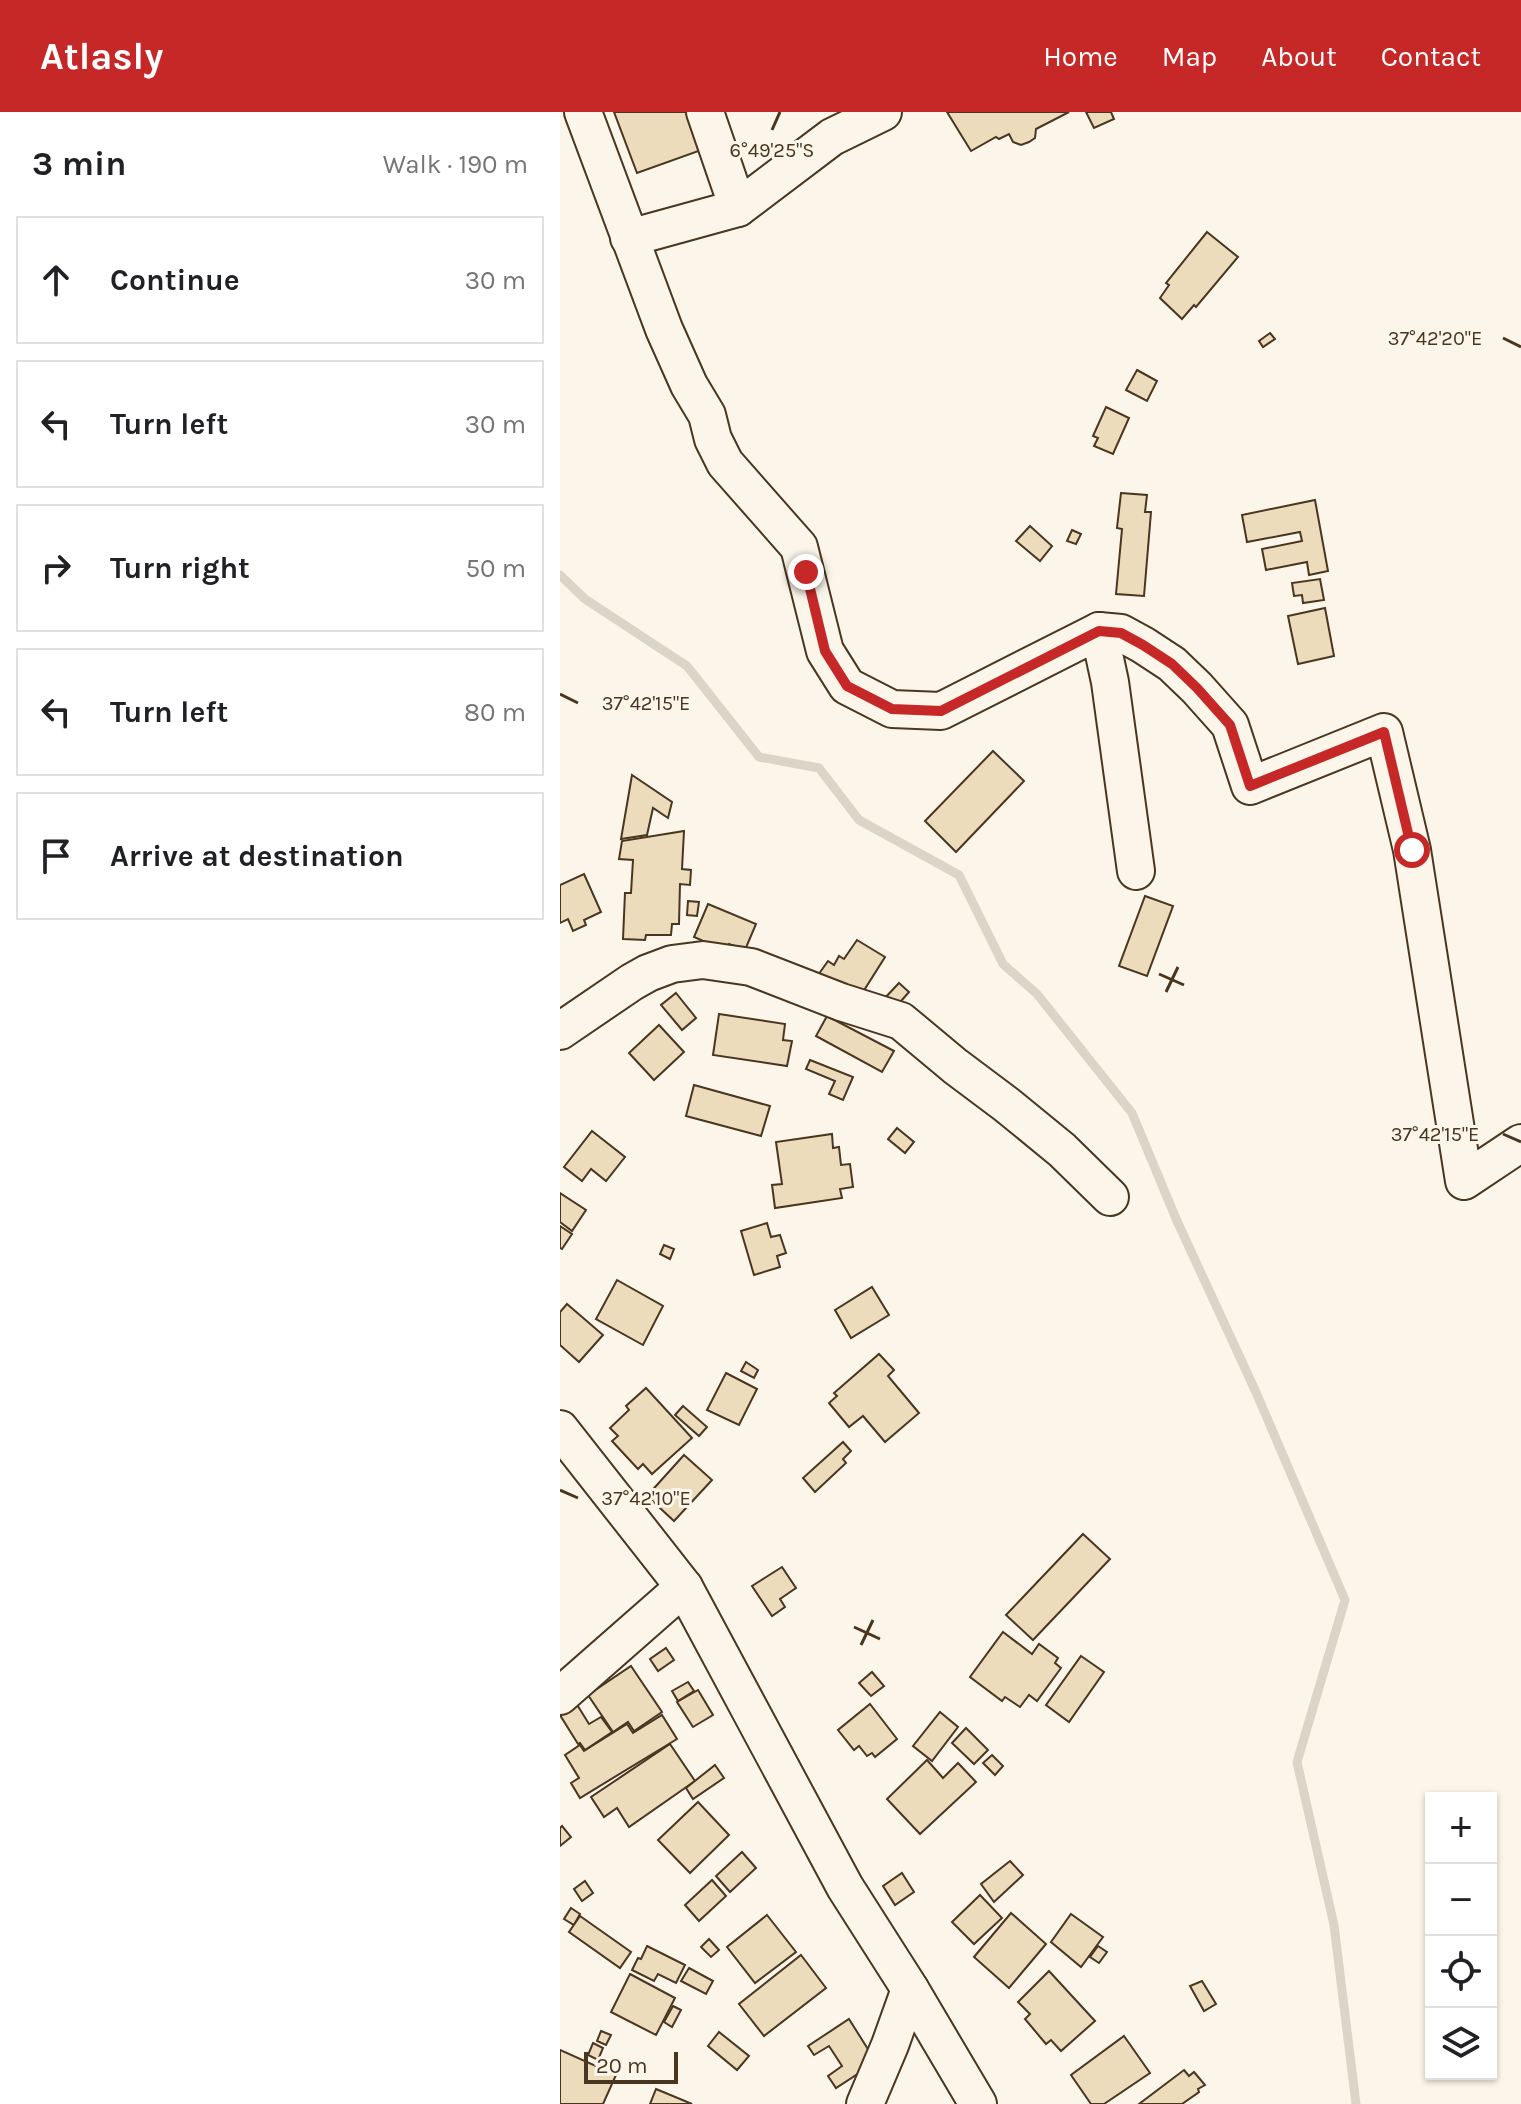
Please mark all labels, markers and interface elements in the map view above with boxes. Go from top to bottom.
text: Atlasly [40,34,163,79]
text: Home [1043,40,1118,73]
text: Map [1162,40,1217,73]
text: About [1261,40,1337,73]
text: Contact [1381,40,1481,73]
text: 6°49'25"S [730,139,814,162]
text: 3 min [32,144,126,184]
text: Walk · 190 m [383,149,528,180]
icon: ahead [34,258,78,302]
text: Continue [110,262,240,298]
text: 30 m [465,265,526,296]
text: 37°42'20"E [1388,327,1482,350]
icon: left [34,402,78,446]
text: Turn left [110,406,228,442]
text: 30 m [465,409,526,440]
icon: right [34,546,78,590]
text: Turn right [110,550,250,586]
text: 50 m [465,553,526,584]
route end [788,554,824,590]
icon: left [34,690,78,734]
text: 37°42'15"E [602,692,690,715]
text: Turn left [110,694,228,730]
text: 80 m [464,697,526,728]
route start [1394,832,1430,868]
icon: arrive [34,834,78,878]
text: Arrive at destination [110,838,404,874]
text: 37°42'15"E [1391,1123,1479,1146]
text: 37°42'10"E [601,1487,691,1510]
map controls [1425,1792,1497,2080]
button: + [1425,1792,1497,1864]
button: − [1425,1864,1497,1936]
button: locate [1425,1936,1497,2008]
button: layers [1425,2008,1497,2080]
scale bar [584,2048,678,2084]
text: 20 m [596,2053,648,2079]

